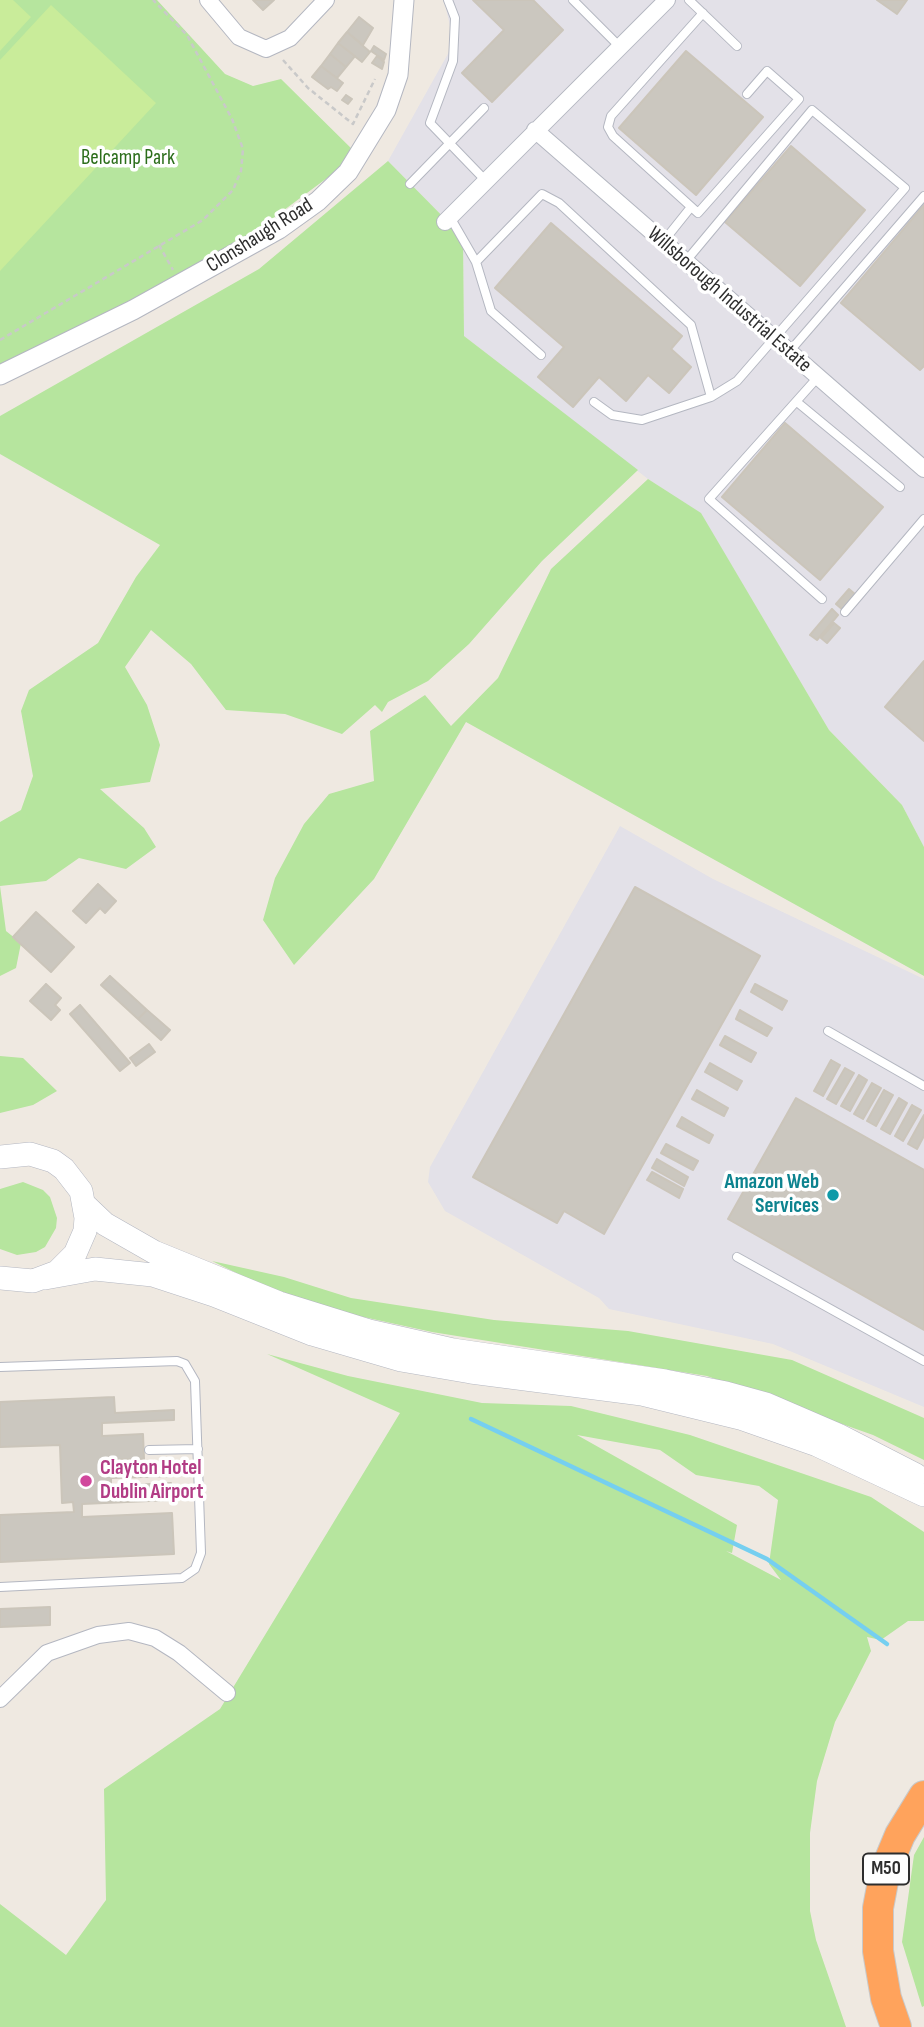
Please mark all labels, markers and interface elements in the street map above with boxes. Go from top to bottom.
park label: Belcamp Park [81,146,175,172]
street label: Clonshaugh Road [202,193,318,279]
street label: Willsborough Industrial Estate [642,222,816,378]
place label: Amazon Web Services [724,1170,819,1220]
marker: Amazon Web Services [825,1187,841,1203]
place label: Clayton Hotel Dublin Airport [100,1456,203,1506]
marker: Clayton Hotel Dublin Airport [78,1473,94,1489]
road number: M50 [863,1854,909,1884]

